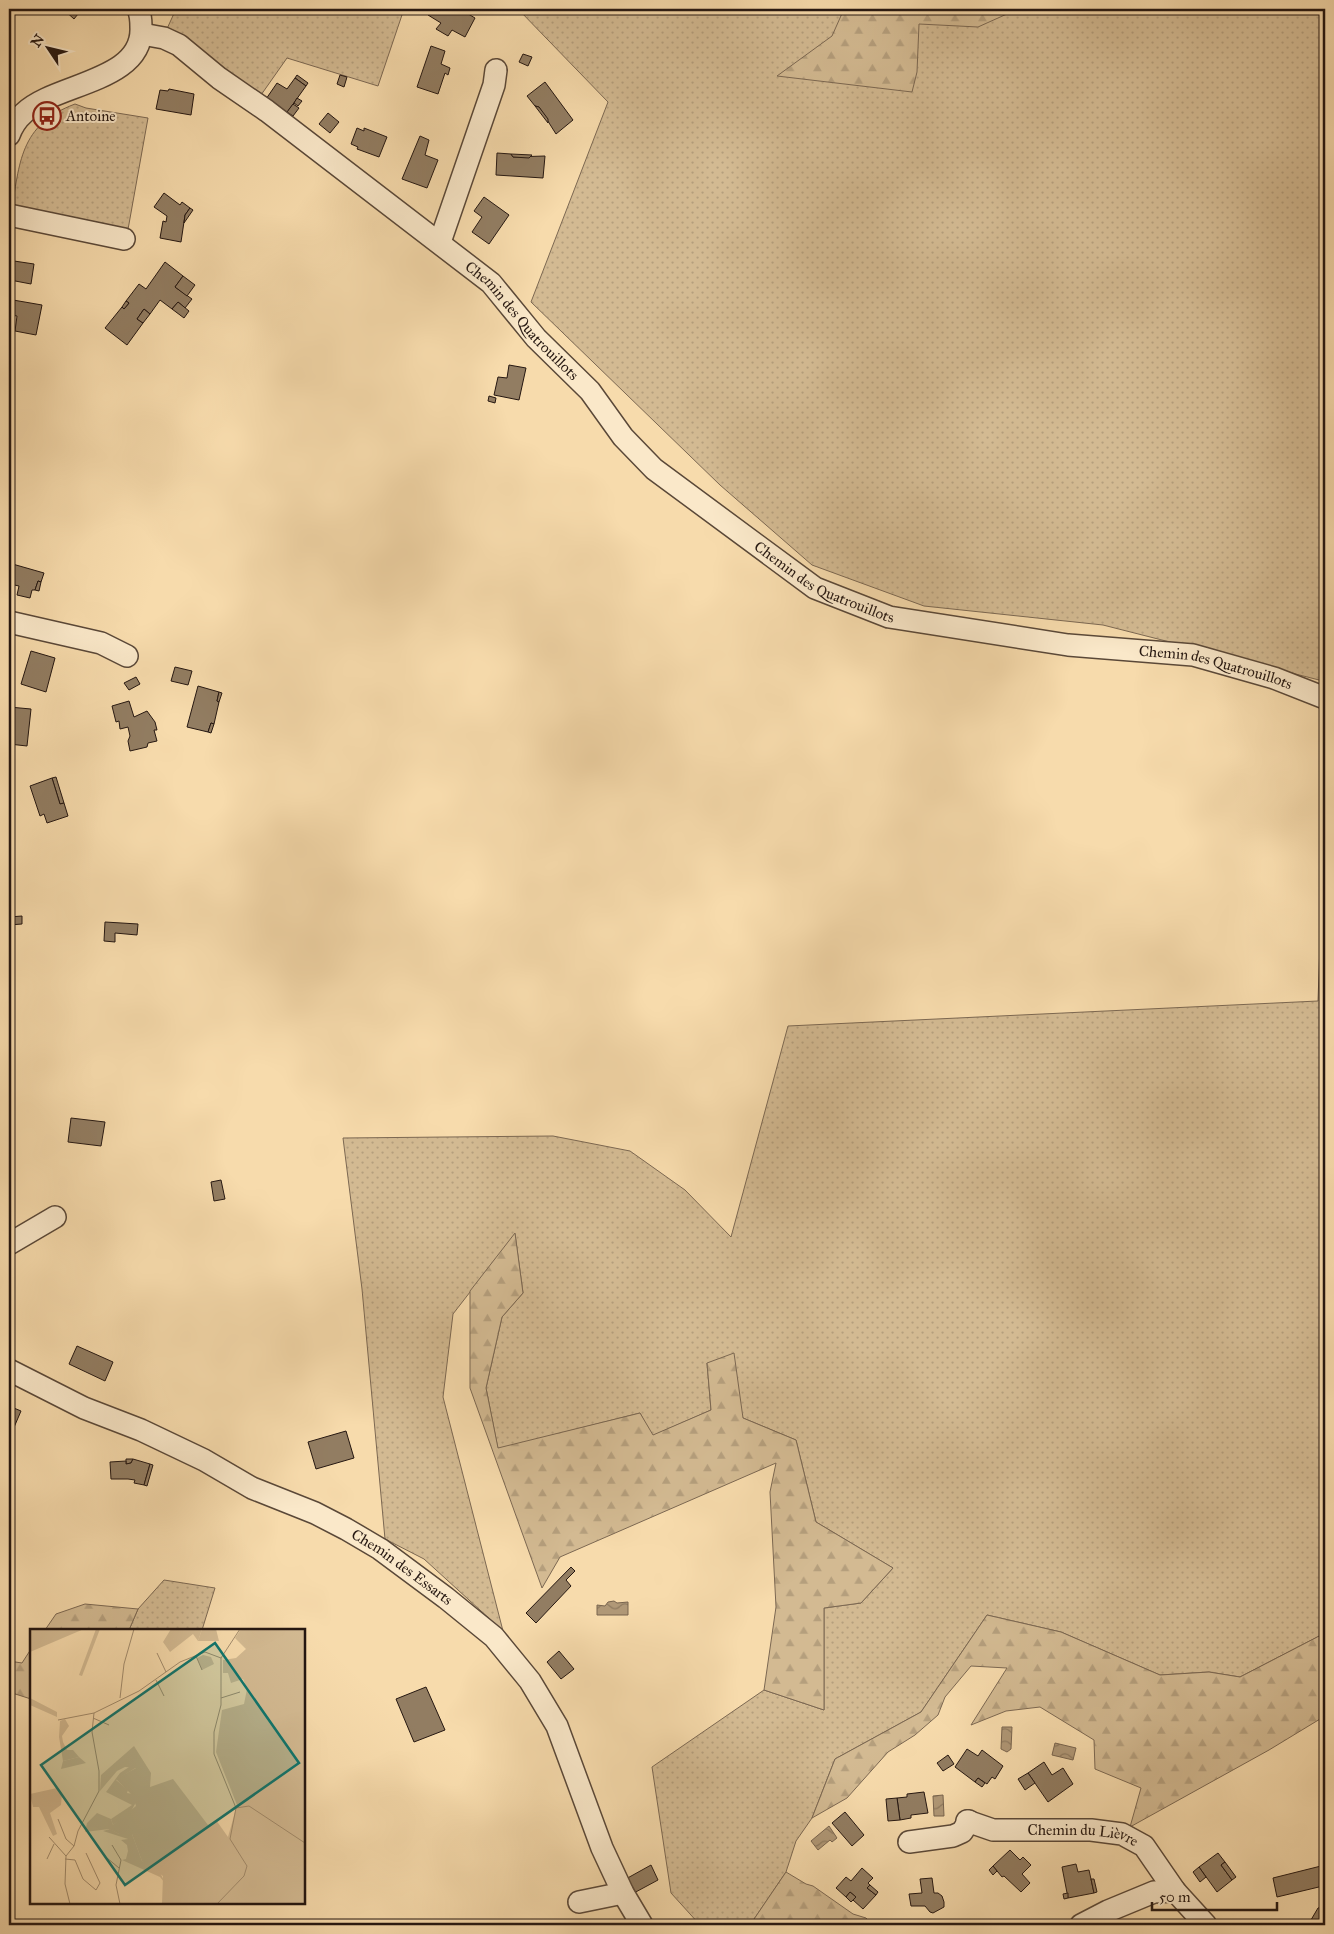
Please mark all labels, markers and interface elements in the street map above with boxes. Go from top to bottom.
north arrow [22,22,72,72]
text: N [27,31,48,51]
bus stop icon: Antoine [32,101,62,131]
place label: Antoine [65,107,116,125]
street label: Chemin des Quatrouillots [462,257,582,384]
street label: Chemin des Quatrouillots [751,537,895,627]
street label: Chemin des Quatrouillots [1138,642,1295,693]
street label: Chemin des Essarts [348,1525,456,1609]
inset map [30,1629,305,1904]
street label: Chemin du Lièvre [1027,1821,1141,1850]
scale bar [1152,1879,1276,1911]
text: 50 m [1159,1888,1191,1906]

